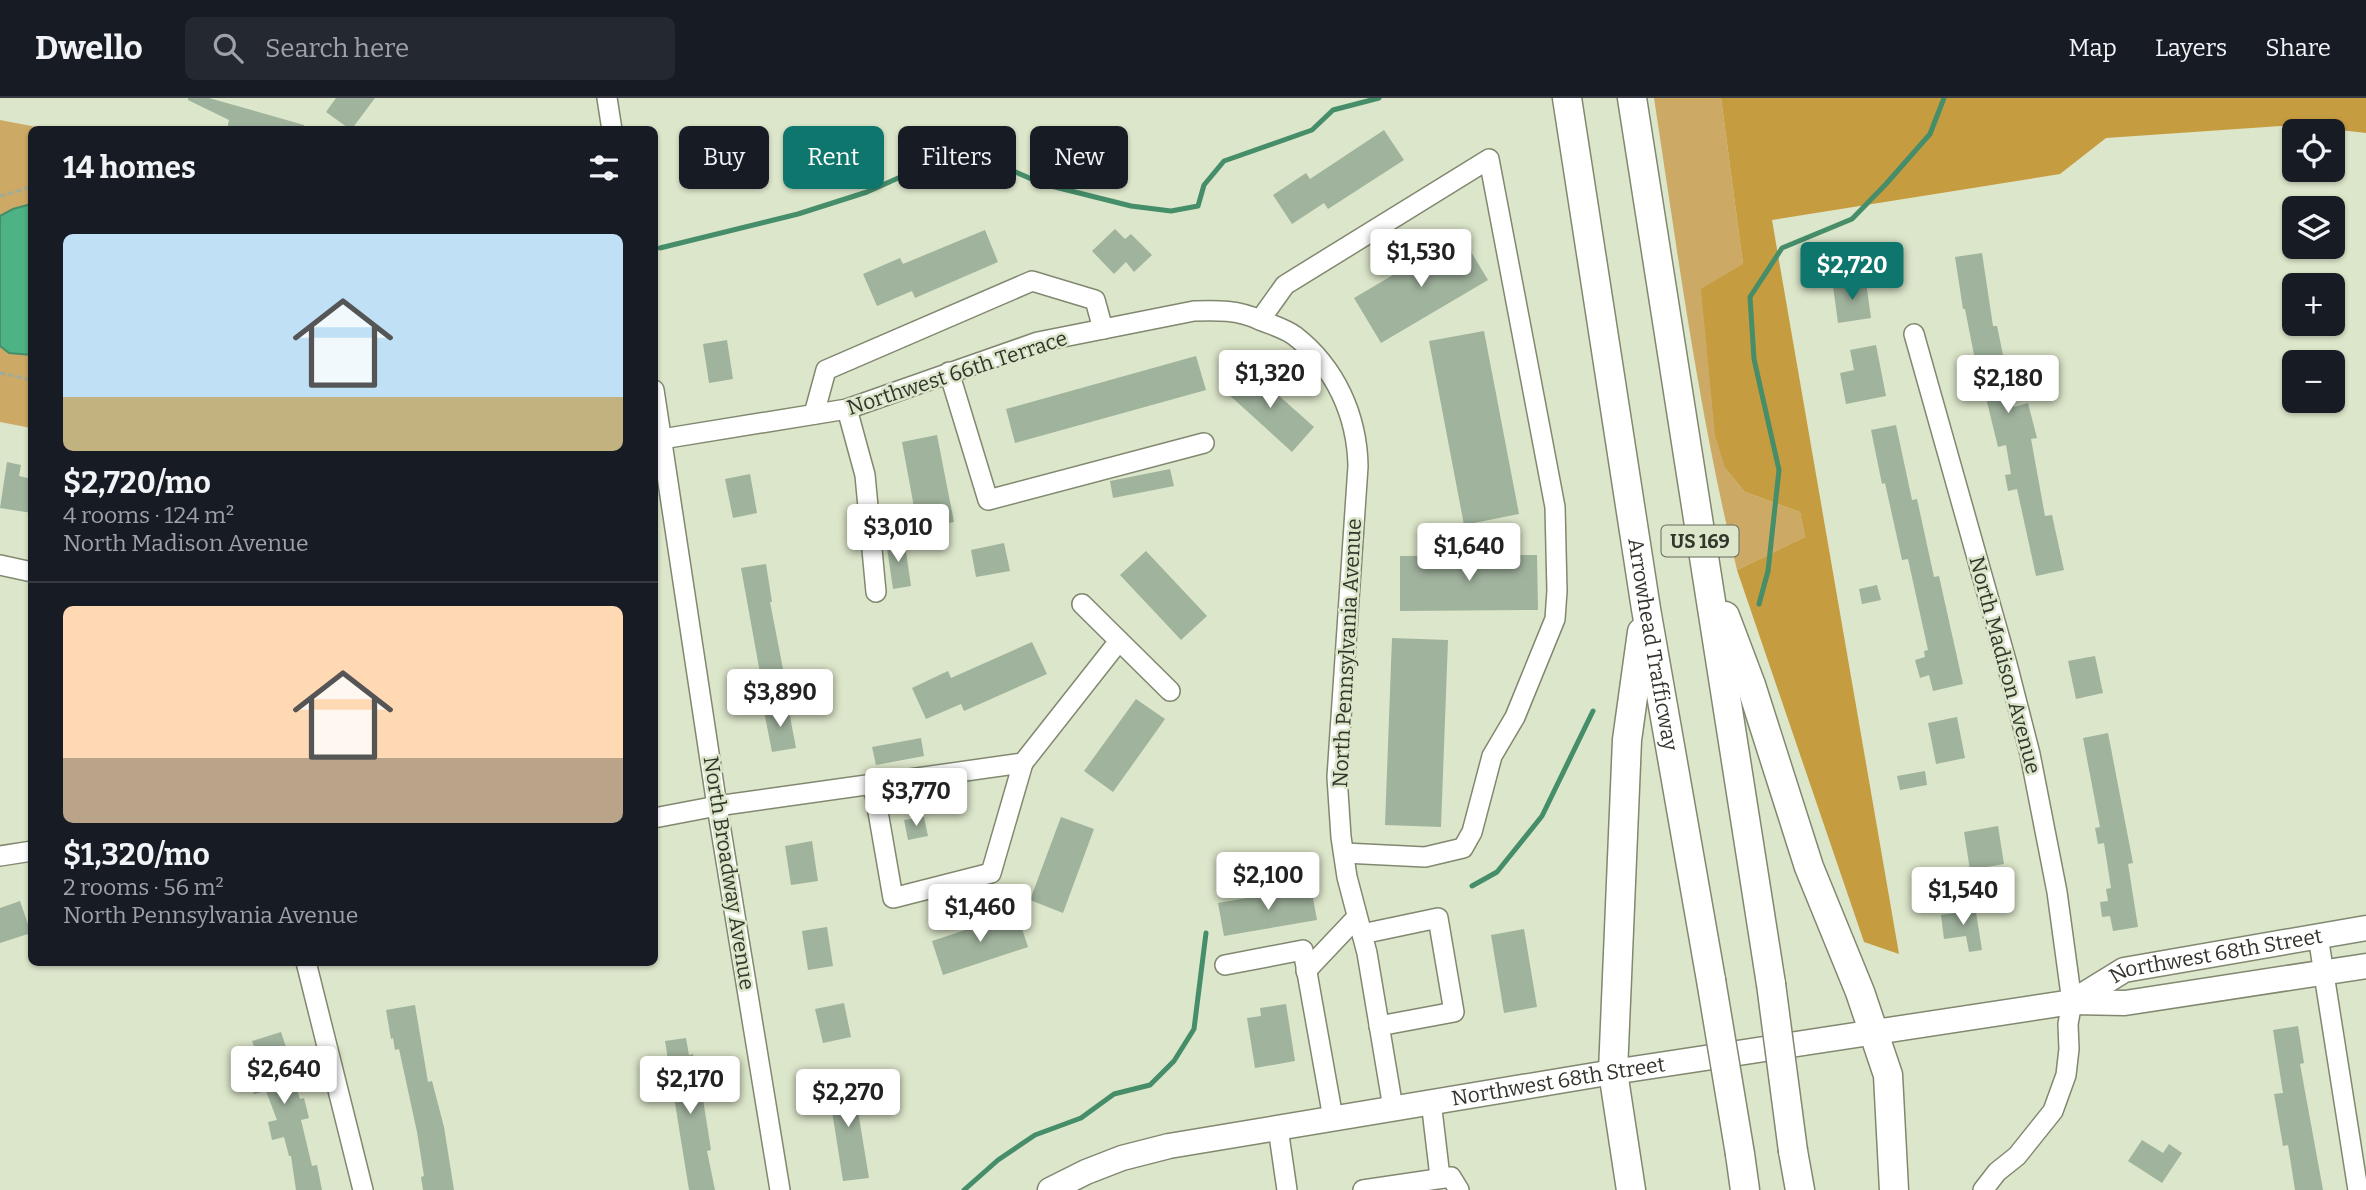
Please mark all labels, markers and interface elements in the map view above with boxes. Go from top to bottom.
search box [185,17,675,80]
text: Dwello [35,28,143,68]
icon: search [209,29,247,67]
text: Search here [265,33,409,64]
text: Map [2069,34,2117,62]
text: Layers [2155,34,2227,62]
text: Share [2265,34,2331,62]
map controls [2282,119,2345,413]
button: locate [2282,119,2345,182]
chip: Buy [679,126,769,189]
chip: Rent [783,126,884,189]
chip: Filters [898,126,1016,189]
chip: New [1030,126,1128,189]
icon: filters [585,149,623,187]
text: 14 homes [63,150,196,186]
button: layers [2282,196,2345,259]
pin: $1,530 [1364,230,1478,289]
text: $1,530 [1386,238,1456,266]
pin: $2,720 [1795,242,1909,302]
text: $2,720 [1816,251,1888,279]
button: + [2282,273,2345,336]
icon: home [280,280,406,406]
street label: Northwest 66th Terrace [843,325,1071,421]
pin: $1,320 [1213,350,1327,410]
button: − [2282,350,2345,413]
pin: $2,180 [1951,356,2065,415]
text: $1,320 [1235,359,1305,387]
text: $2,180 [1973,364,2043,392]
text: $2,720/mo [63,465,211,501]
text: 4 rooms · 124 m² [63,501,234,529]
pin: $3,010 [841,504,955,564]
text: $3,010 [863,513,933,541]
street label: North Pennsylvania Avenue [1327,518,1367,788]
pin: $1,640 [1412,524,1526,583]
road number: US 169 [1662,526,1738,556]
text: North Madison Avenue [63,529,309,557]
text: $1,640 [1433,532,1505,560]
street label: Arrowhead Trafficway [1622,536,1684,754]
street label: North Madison Avenue [1963,553,2047,777]
icon: home [280,652,406,778]
pin: $3,890 [723,670,837,729]
text: $3,890 [743,678,817,706]
street label: North Broadway Avenue [698,754,760,992]
pin: $3,770 [859,768,973,828]
text: $3,770 [881,777,951,805]
text: $1,320/mo [63,837,210,873]
pin: $2,100 [1211,852,1325,912]
text: $2,100 [1232,861,1304,889]
pin: $1,540 [1906,868,2020,927]
text: 2 rooms · 56 m² [63,873,224,901]
text: $1,540 [1928,876,1998,904]
pin: $1,460 [923,884,1037,944]
text: $1,460 [944,893,1016,921]
text: North Pennsylvania Avenue [63,901,358,929]
street label: Northwest 68th Street [2104,923,2325,989]
pin: $2,640 [227,1046,341,1106]
street label: Northwest 68th Street [1450,1051,1667,1112]
text: $2,640 [247,1055,321,1083]
pin: $2,170 [633,1056,747,1116]
text: $2,170 [656,1065,724,1093]
pin: $2,270 [791,1070,905,1129]
text: $2,270 [812,1078,884,1106]

